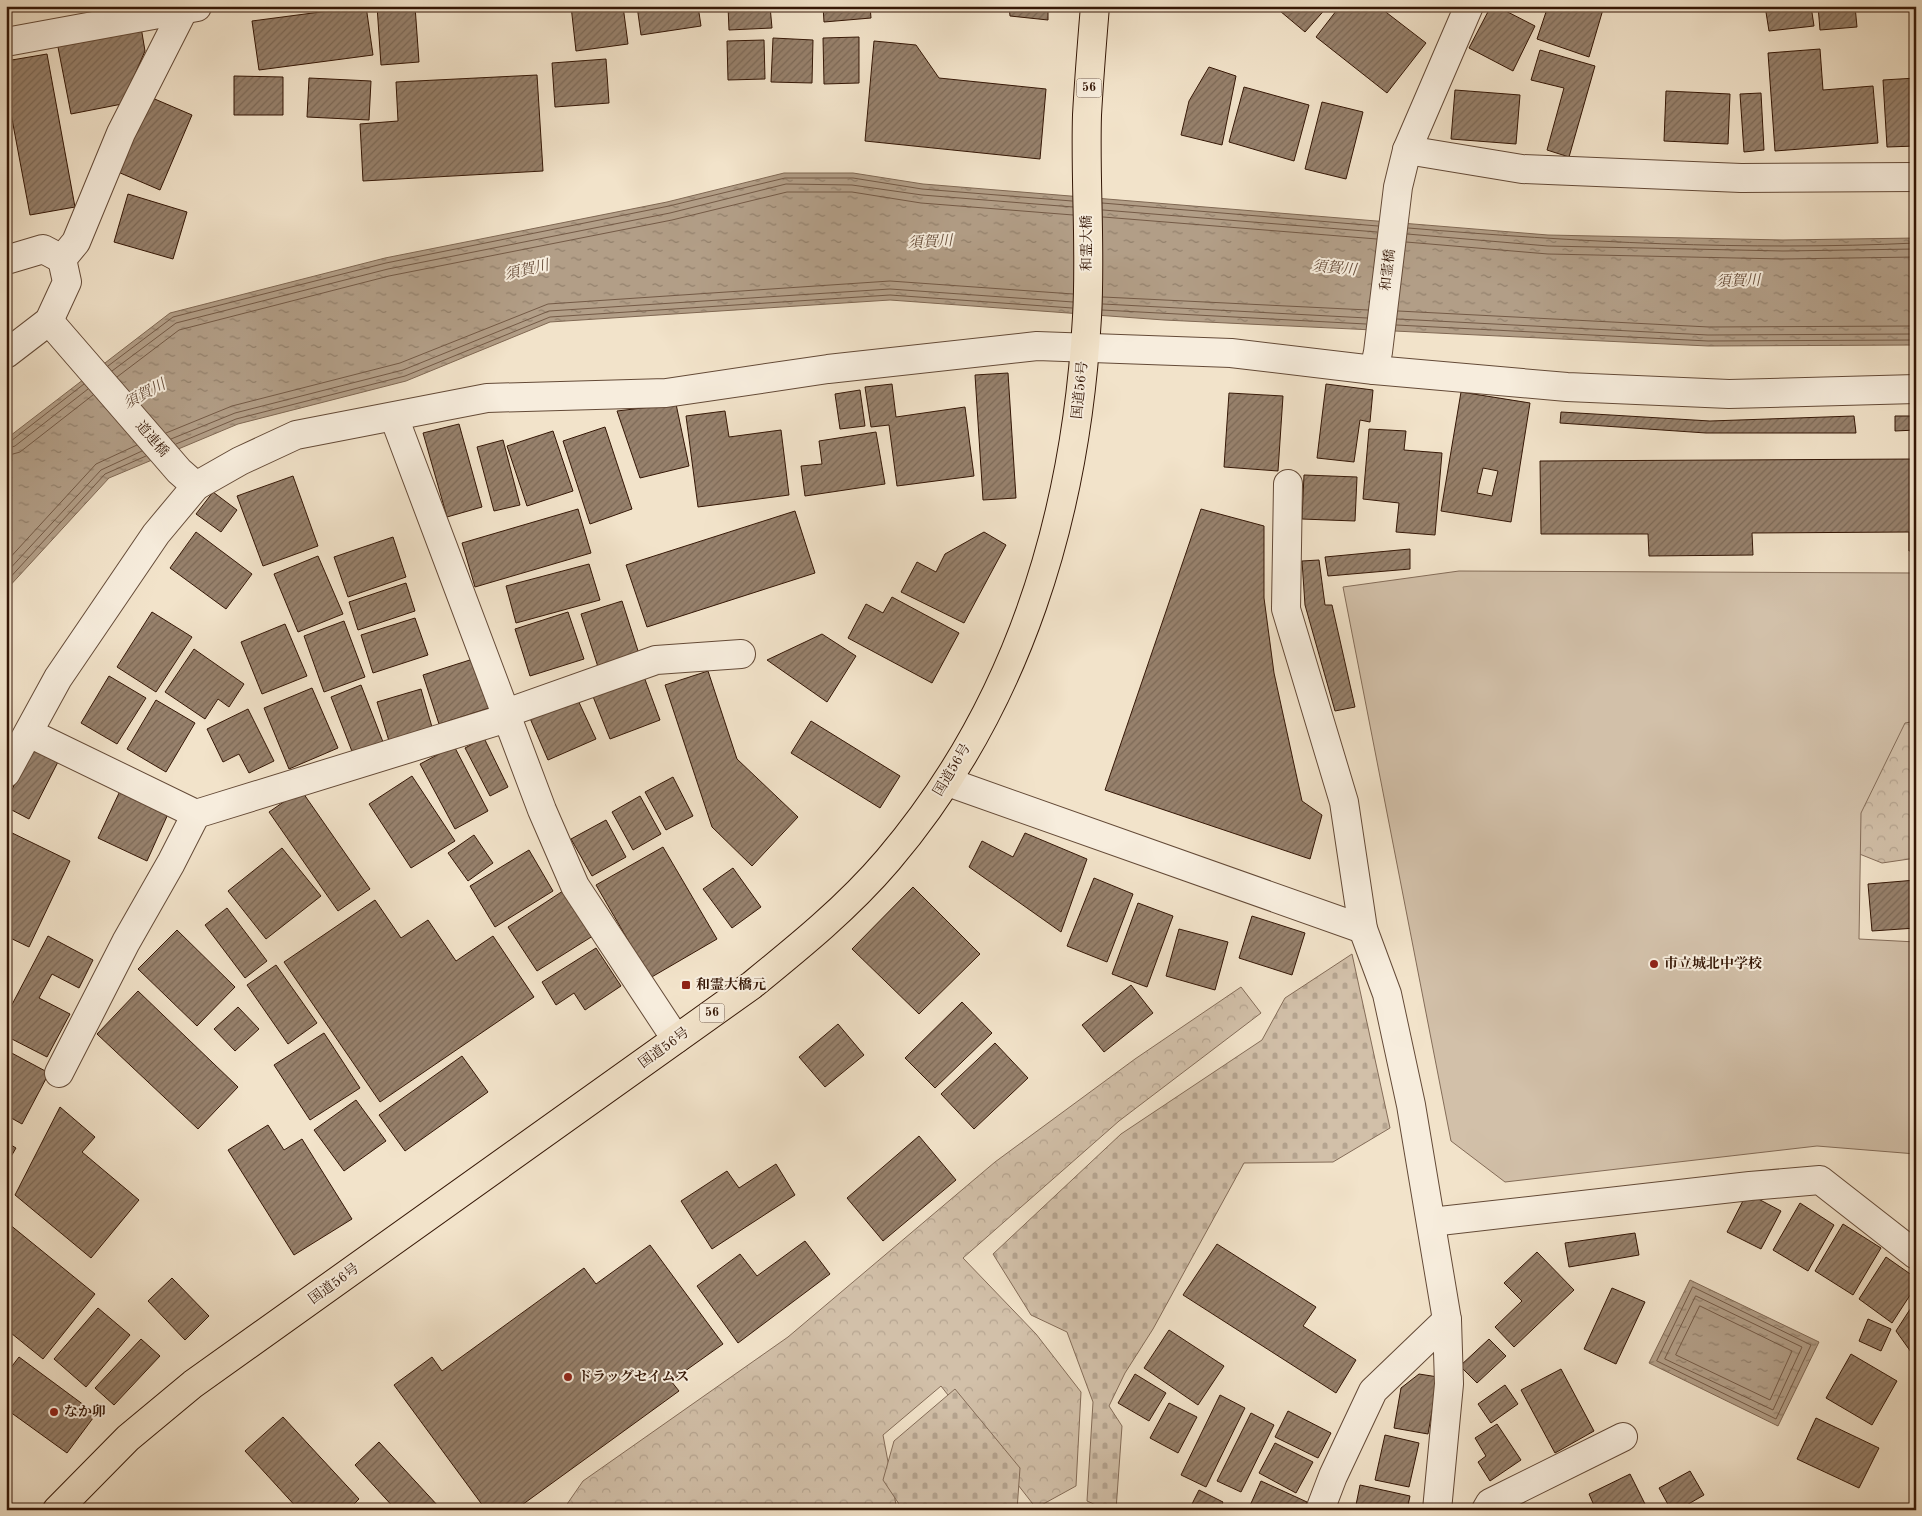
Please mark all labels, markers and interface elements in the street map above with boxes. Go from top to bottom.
road number: 56 [1076,78,1102,98]
street label: 和霊大橋 [1079,215,1094,271]
water label: 須賀川 [907,232,955,252]
street label: 和霊橋 [1378,248,1398,292]
water label: 須賀川 [503,256,553,283]
water label: 須賀川 [1311,258,1359,279]
water label: 須賀川 [1715,272,1763,290]
street label: 国道56号 [1069,360,1090,420]
water label: 須賀川 [121,375,170,412]
street label: 道連橋 [133,418,172,459]
street label: 国道56号 [930,741,973,799]
place label: 市立城北中学校 [1664,956,1762,971]
marker: 市立城北中学校 [1648,958,1660,970]
place label: 和霊大橋元 [696,977,766,992]
marker: 和霊大橋元 [680,979,692,991]
road number: 56 [700,1004,724,1022]
street label: 国道56号 [636,1024,692,1071]
street label: 国道56号 [306,1260,362,1307]
place label: ドラッグセイムス [578,1369,689,1384]
marker: ドラッグセイムス [562,1371,574,1383]
place label: なか卯 [64,1404,106,1419]
marker: なか卯 [48,1406,60,1418]

